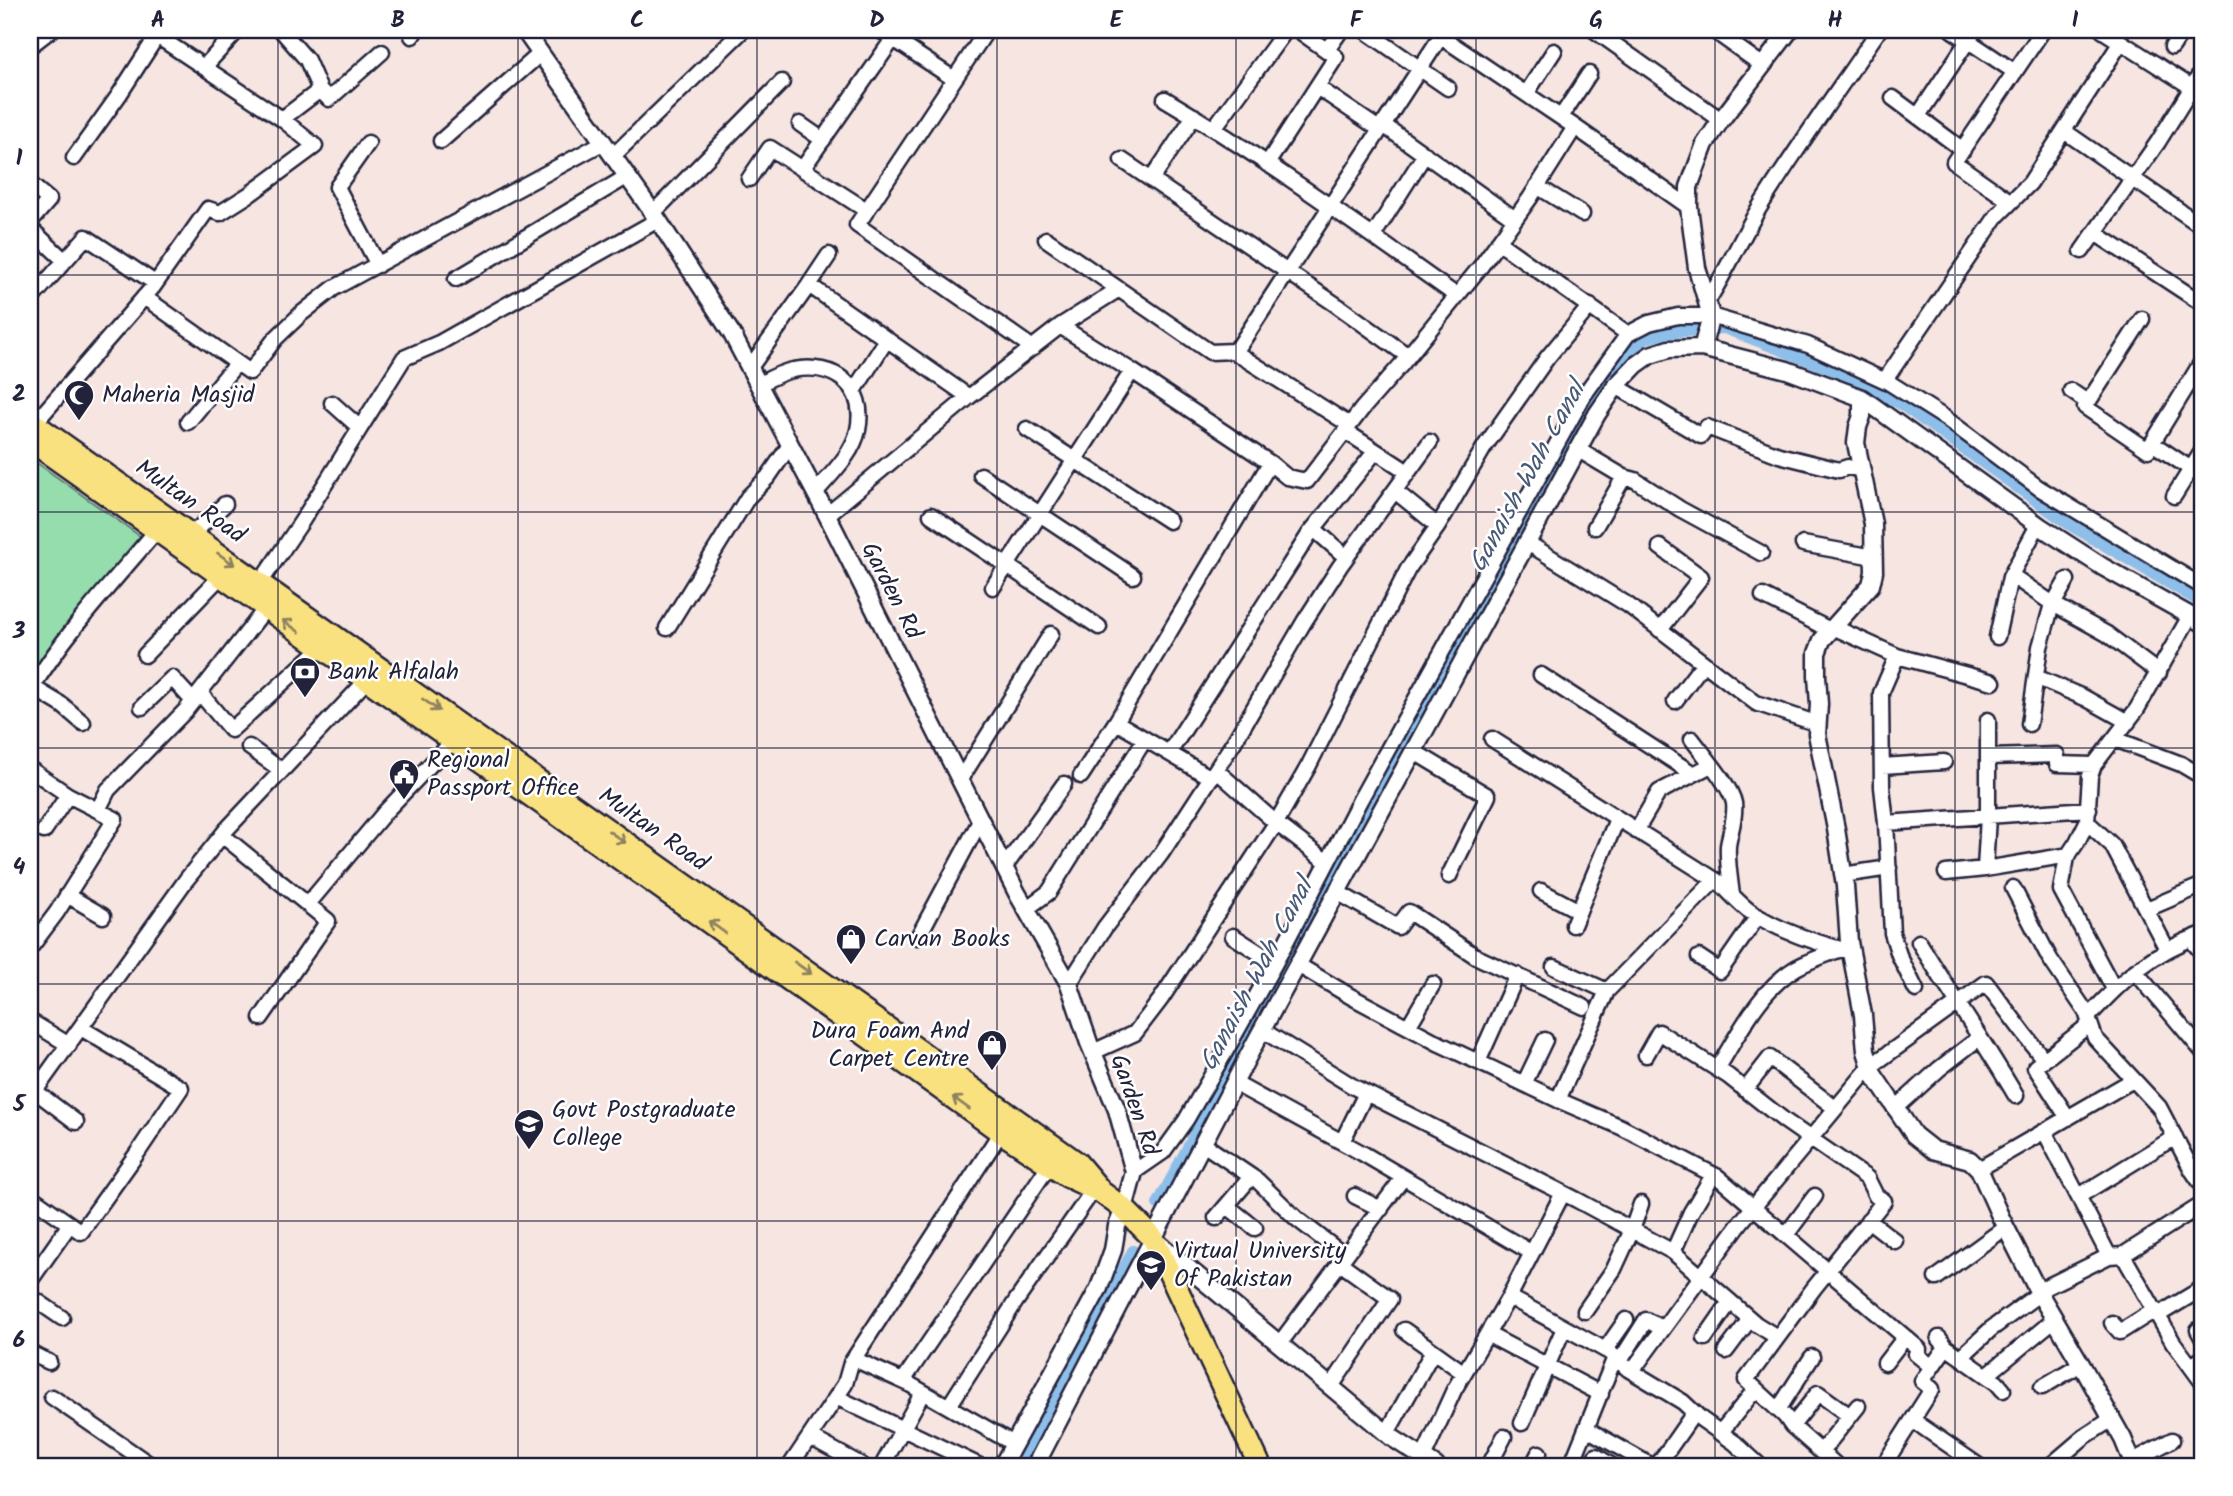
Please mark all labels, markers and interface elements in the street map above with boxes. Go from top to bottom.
text: A [151,3,165,39]
text: B [391,3,405,39]
text: C [630,3,644,39]
text: D [869,3,885,39]
text: E [1110,3,1124,39]
text: F [1350,3,1364,39]
text: G [1589,3,1603,39]
text: H [1828,3,1843,39]
text: I [2071,3,2079,39]
text: 1 [16,141,23,177]
water label: Ganaish Wah Canal [1458,370,1600,580]
place label: Maheria Masjid [102,376,256,415]
text: 2 [12,377,26,413]
mosque icon: Maheria Masjid [62,378,96,422]
street label: Multan Road [127,449,254,555]
street label: Garden Rd [850,535,933,648]
one-way arrow [216,552,235,566]
text: 3 [12,614,26,650]
one-way arrow [282,619,301,633]
place label: Bank Alfalah [328,653,459,692]
bank icon: Bank Alfalah [288,655,322,699]
one-way arrow [421,698,440,712]
place label: Regional Passport Office [427,741,579,808]
public building icon: Regional Passport Office [387,757,421,801]
street label: Multan Road [590,777,717,883]
one-way arrow [607,830,626,844]
text: 4 [13,850,26,886]
water label: Ganaish Wah Canal [1188,867,1328,1079]
one-way arrow [708,920,727,934]
place label: Carvan Books [874,920,1010,959]
shop icon: Carvan Books [834,922,868,966]
one-way arrow [793,961,812,975]
place label: Dura Foam And Carpet Centre [810,1012,970,1079]
shop icon: Dura Foam And Carpet Centre [975,1028,1009,1072]
street label: Garden Rd [1098,1049,1170,1162]
text: 5 [12,1087,27,1123]
place label: Govt Postgraduate College [552,1091,736,1158]
one-way arrow [952,1096,971,1110]
school or university icon: Govt Postgraduate College [512,1107,546,1151]
place label: Virtual University Of Pakistan [1174,1232,1347,1299]
school or university icon: Virtual University Of Pakistan [1134,1248,1168,1292]
text: 6 [13,1323,25,1359]

